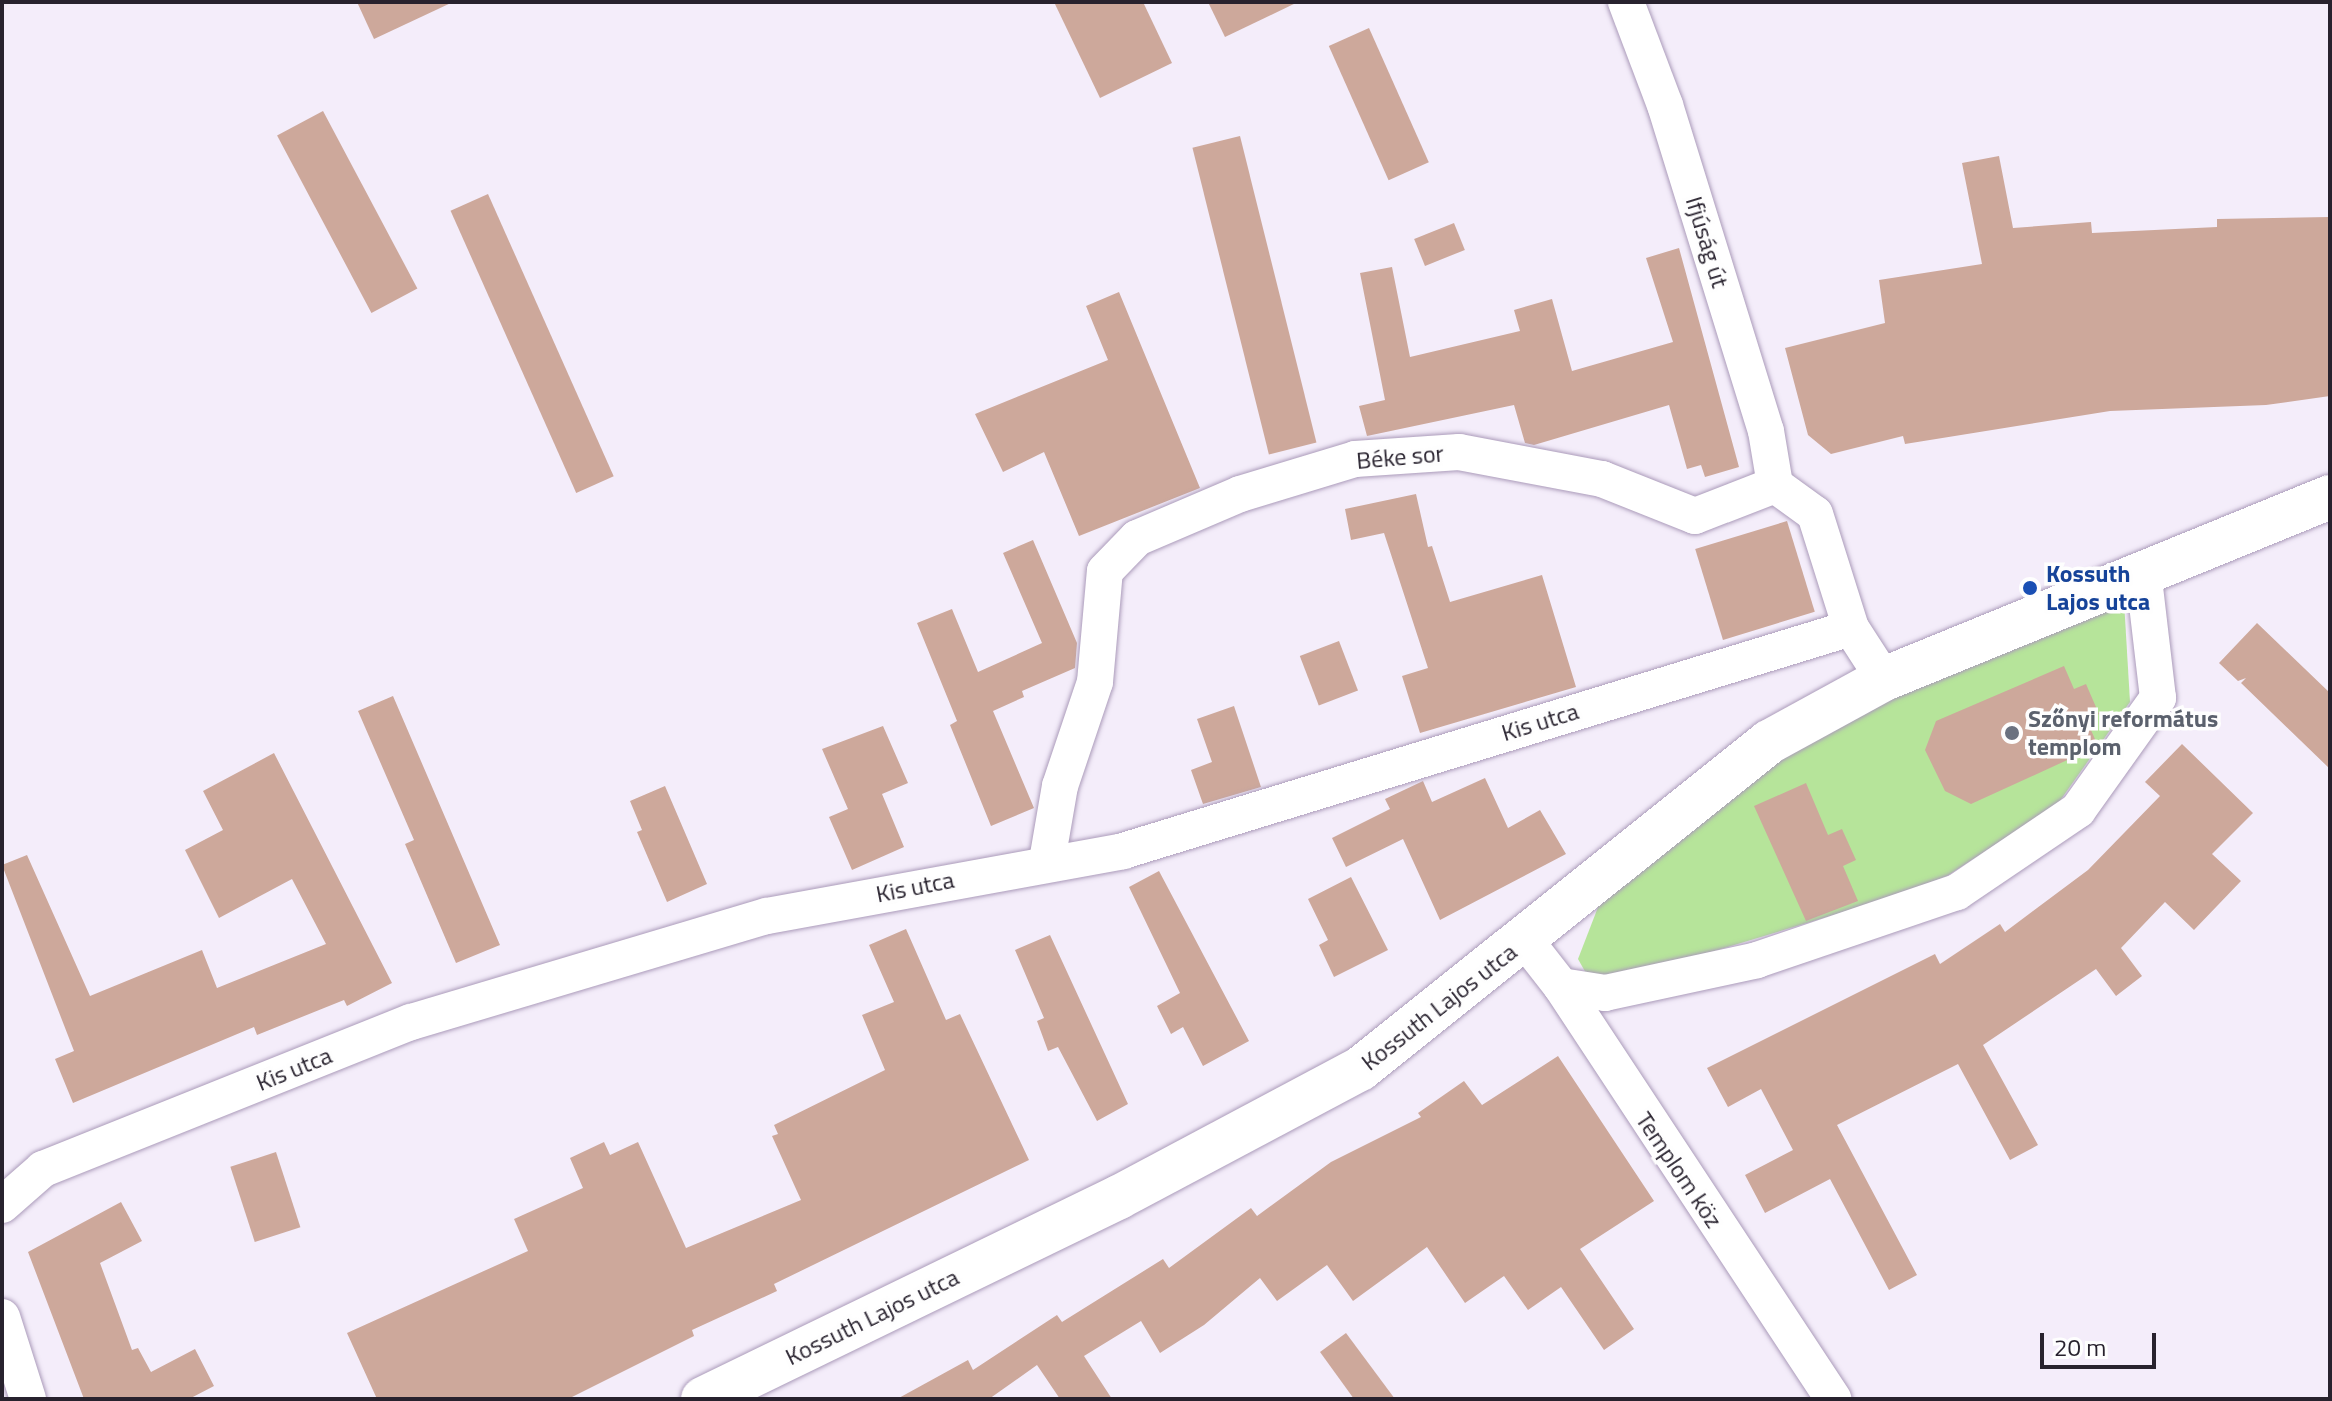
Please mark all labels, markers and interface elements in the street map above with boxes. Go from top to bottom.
street label: Ifjúság út [1680,193,1734,291]
street label: Béke sor [1355,439,1445,475]
place label: Kossuth Lajos utca [2046,560,2150,616]
marker: Kossuth Lajos utca [2021,579,2039,597]
street label: Kis utca [1498,697,1582,747]
place label: Szőnyi református templom [2028,705,2218,761]
marker: Szőnyi református templom [2003,724,2021,742]
street label: Kis utca [873,865,957,909]
street label: Kossuth Lajos utca [1356,937,1522,1077]
street label: Kis utca [252,1041,336,1097]
street label: Templom köz [1630,1107,1728,1233]
street label: Kossuth Lajos utca [781,1263,963,1371]
scale bar [2044,1317,2160,1367]
text: 20 m [2054,1329,2106,1365]

